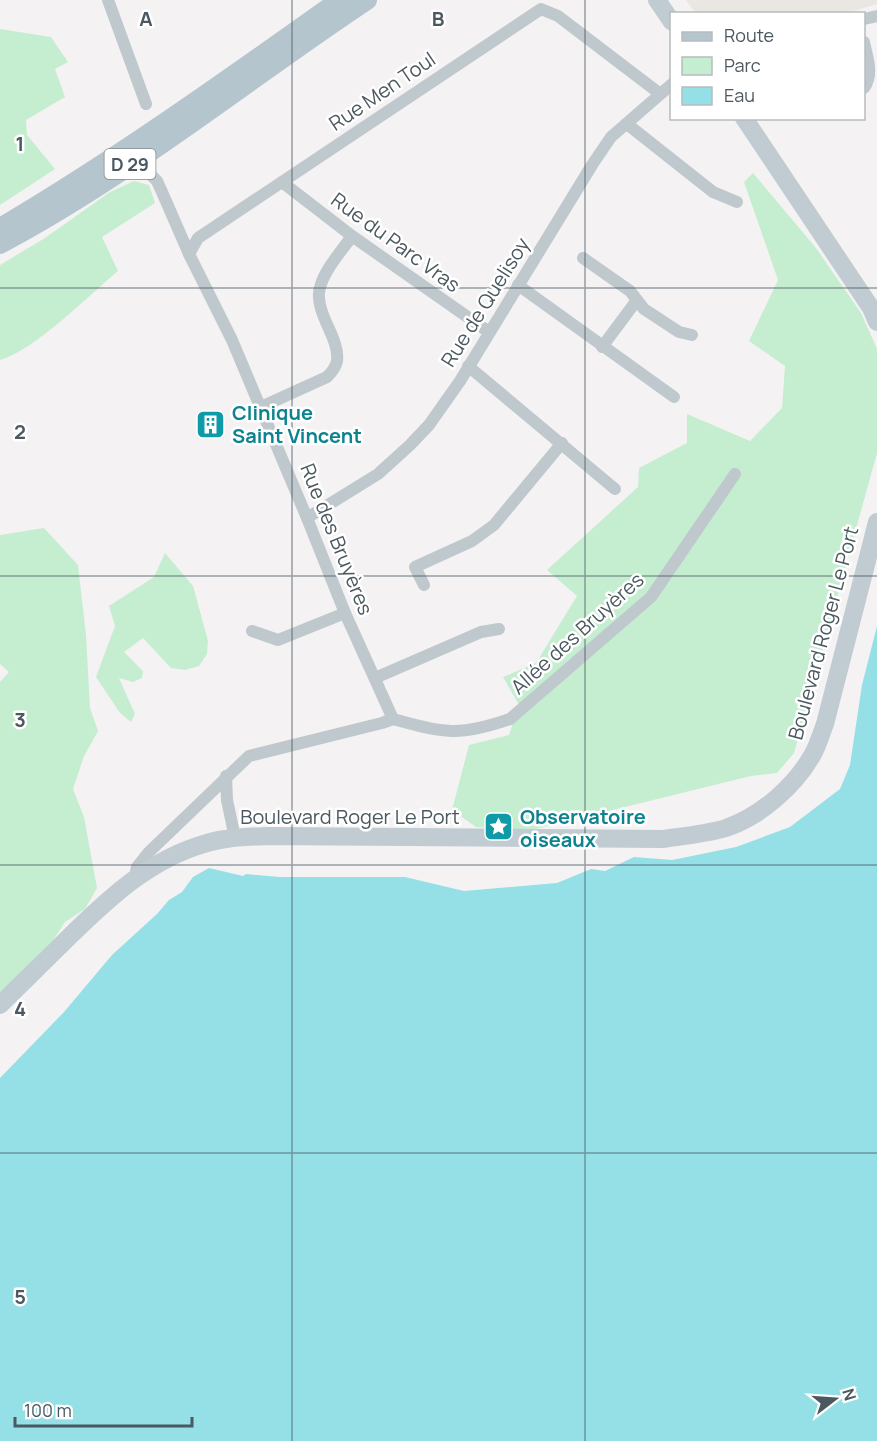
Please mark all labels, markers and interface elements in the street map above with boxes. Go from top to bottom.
text: A [139,5,153,32]
text: B [432,5,445,32]
legend [670,12,865,120]
text: Route [724,23,774,47]
street label: Rue Men Toul [323,45,441,137]
text: Parc [724,53,761,77]
text: Eau [724,83,755,107]
text: 1 [16,130,24,157]
road number: D 29 [104,149,156,179]
street label: Rue du Parc Vras [326,186,466,298]
street label: Rue de Quelisoy [434,232,536,372]
place label: Clinique Saint Vincent [232,399,362,449]
building icon: Clinique Saint Vincent [195,408,227,440]
text: 2 [14,418,26,445]
street label: Rue des Bruyères [294,459,380,619]
street label: Boulevard Roger Le Port [782,523,864,743]
street label: Allée des Bruyères [505,566,649,700]
text: 3 [14,706,26,733]
street label: Boulevard Roger Le Port [240,803,460,830]
place label: Observatoire oiseaux [520,803,646,853]
place icon: Observatoire oiseaux [483,811,515,843]
text: 4 [14,995,26,1022]
text: 5 [14,1283,26,1310]
north arrow [805,1369,865,1429]
text: N [837,1386,862,1403]
scale bar [15,1390,192,1428]
text: 100 m [24,1398,72,1422]

